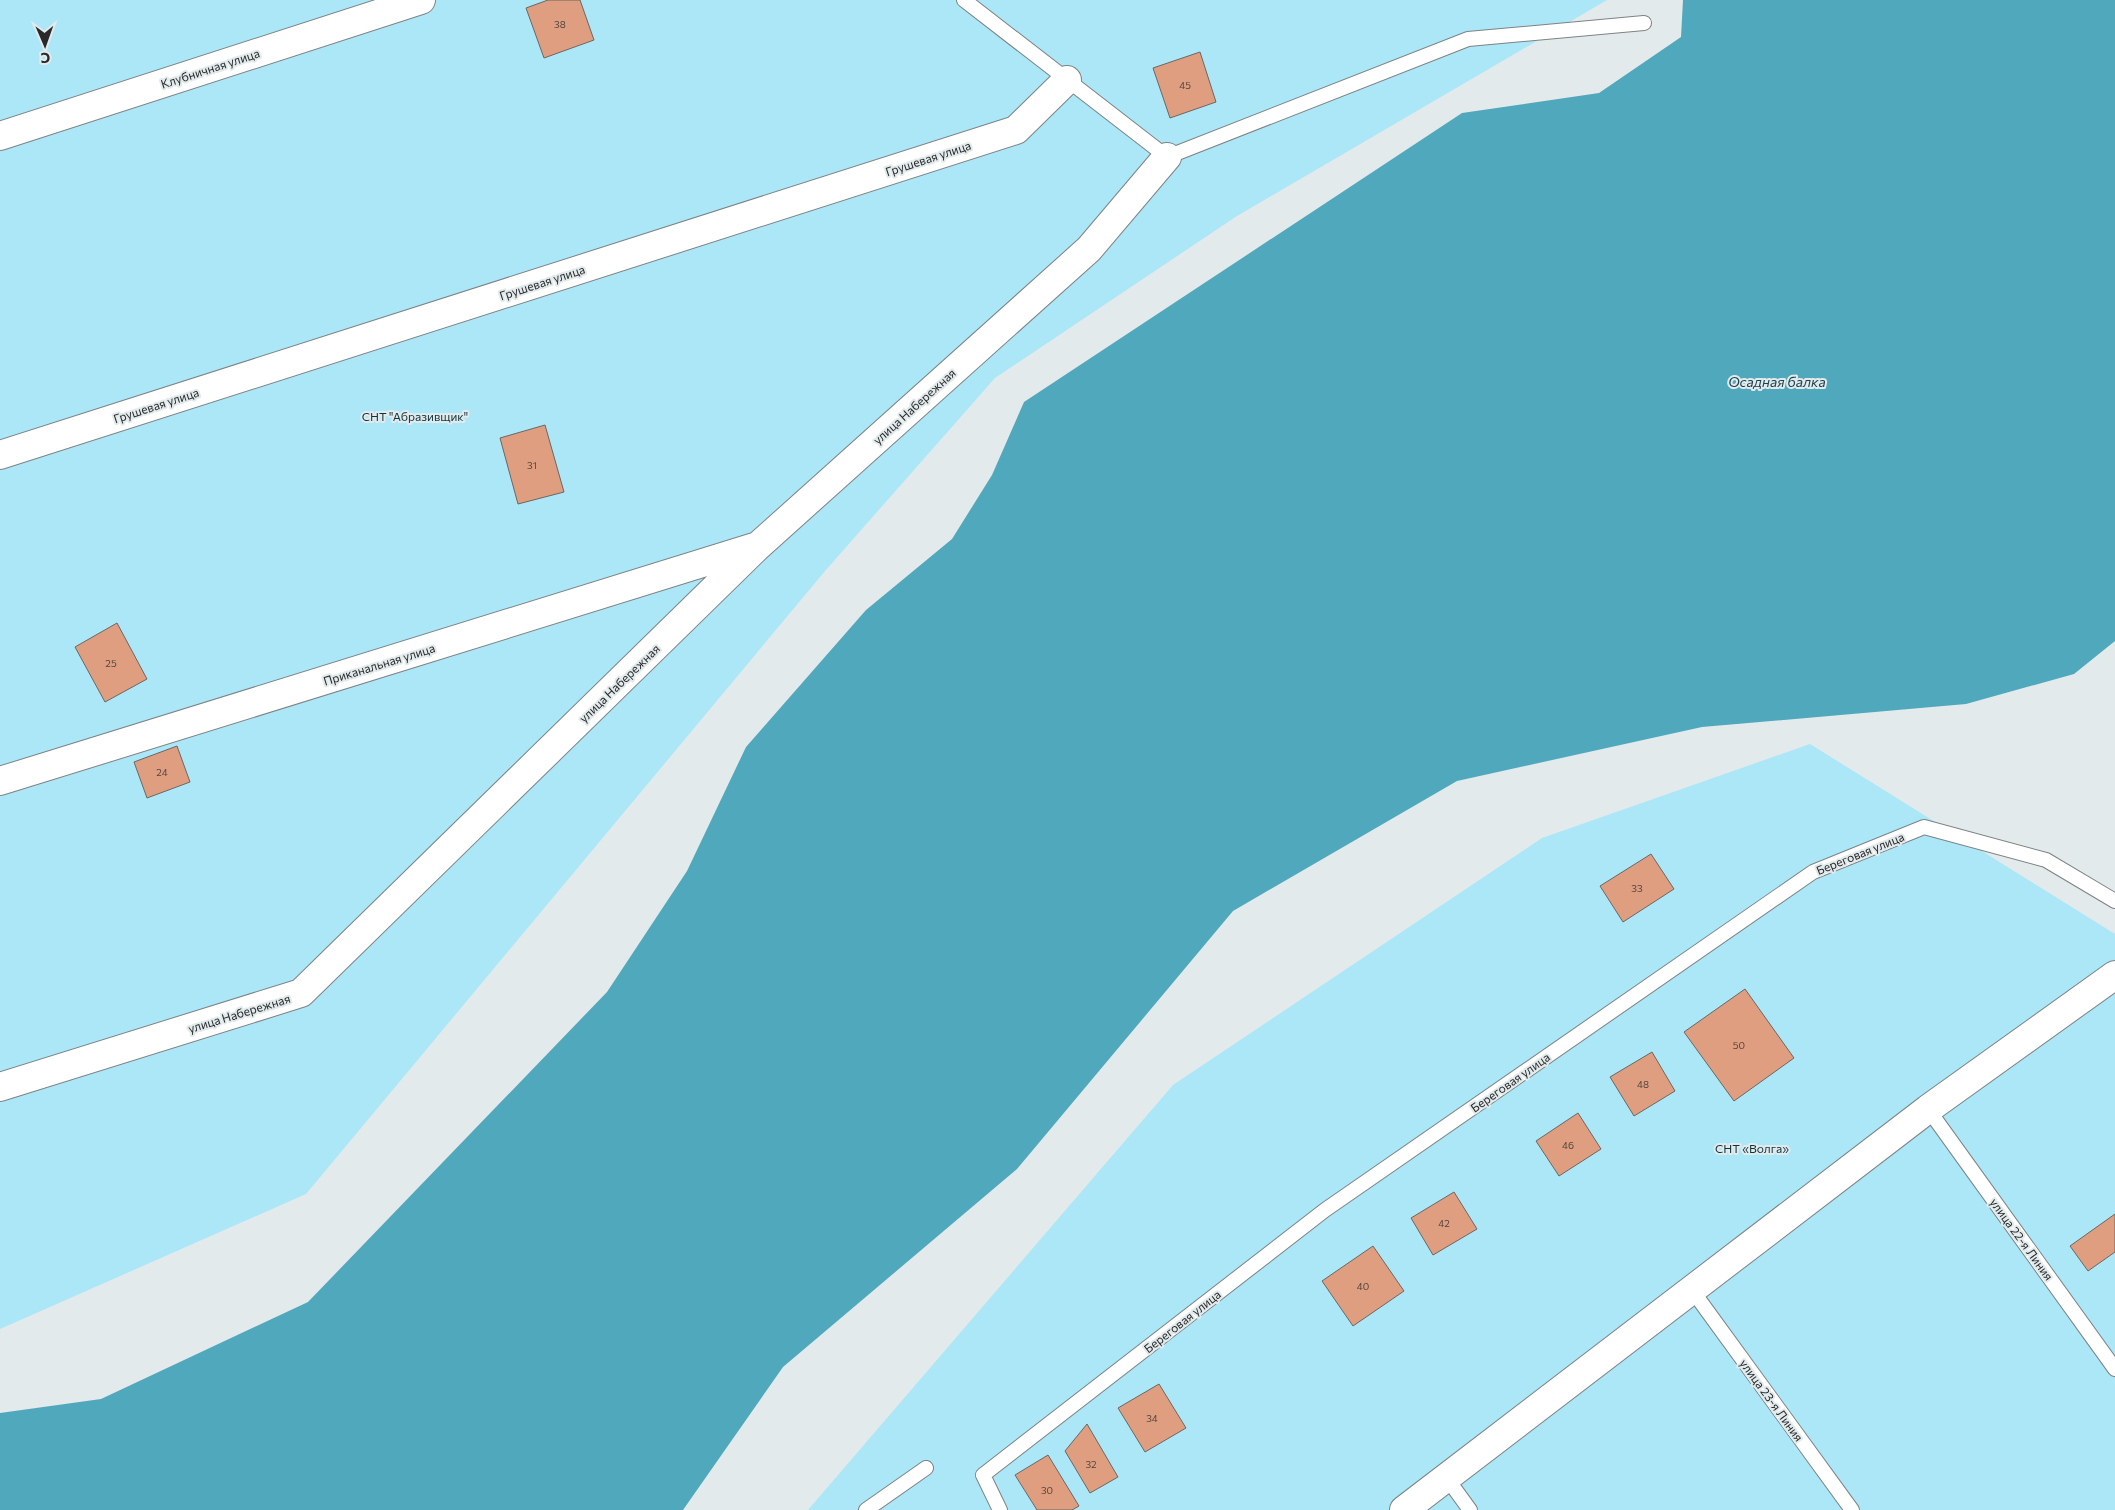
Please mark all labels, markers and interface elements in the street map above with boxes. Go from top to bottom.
house number: 38 [554,18,566,30]
north arrow [20,20,70,70]
street label: Клубничная улица [159,45,261,91]
text: С [40,50,51,67]
house number: 45 [1179,79,1191,91]
street label: Грушевая улица [883,138,973,178]
street label: Грушевая улица [497,262,587,302]
street label: улица Набережная [870,365,958,447]
water label: Осадная балка [1728,373,1826,390]
street label: Грушевая улица [111,385,201,425]
park label: СНТ "Абразивщик" [362,409,468,423]
house number: 31 [527,459,537,471]
street label: Приканальная улица [321,640,437,688]
street label: улица Набережная [576,641,662,725]
house number: 25 [105,657,117,669]
house number: 24 [156,766,168,778]
street label: Береговая улица [1814,829,1906,877]
house number: 33 [1631,882,1643,894]
street label: улица Набережная [186,991,292,1035]
house number: 50 [1733,1039,1745,1051]
street label: Береговая улица [1468,1049,1552,1115]
house number: 48 [1637,1078,1649,1090]
house number: 46 [1562,1139,1574,1151]
park label: СНТ «Волга» [1715,1141,1789,1155]
street label: улица 22-я Линия [1988,1195,2056,1283]
house number: 42 [1438,1217,1450,1229]
house number: 40 [1357,1280,1369,1292]
street label: Береговая улица [1141,1287,1223,1355]
street label: улица 23-я Линия [1737,1356,1807,1444]
house number: 34 [1146,1412,1158,1424]
house number: 32 [1085,1458,1097,1470]
house number: 30 [1041,1484,1053,1496]

